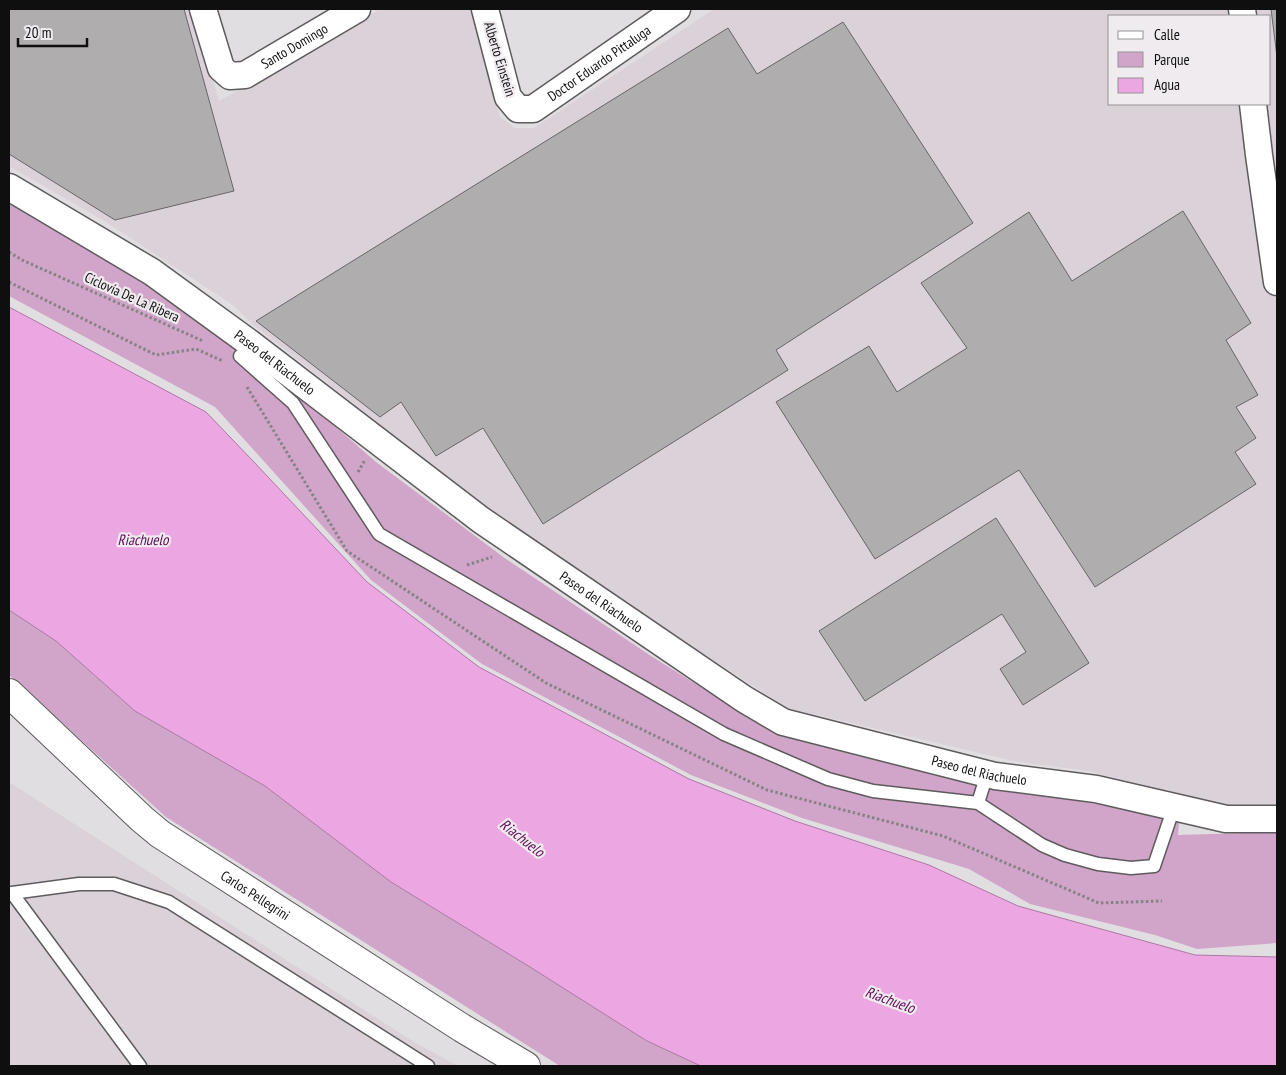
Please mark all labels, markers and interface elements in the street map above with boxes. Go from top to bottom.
scale bar [18,15,86,47]
legend [1108,15,1271,105]
street label: Santo Domingo [258,19,331,73]
street label: Alberto Einstein [480,19,520,99]
street label: Doctor Eduardo Pittaluga [544,21,654,105]
text: 20 m [25,23,51,42]
text: Calle [1154,25,1180,44]
text: Parque [1154,50,1190,69]
text: Agua [1154,75,1180,94]
street label: Ciclovía De La Ribera [82,268,182,326]
street label: Paseo del Riachuelo [231,326,319,399]
water label: Riachuelo [117,530,170,549]
street label: Paseo del Riachuelo [556,567,646,637]
street label: Paseo del Riachuelo [930,751,1028,789]
water label: Riachuelo [496,814,549,862]
street label: Carlos Pellegrini [217,866,293,924]
water label: Riachuelo [863,982,919,1018]

